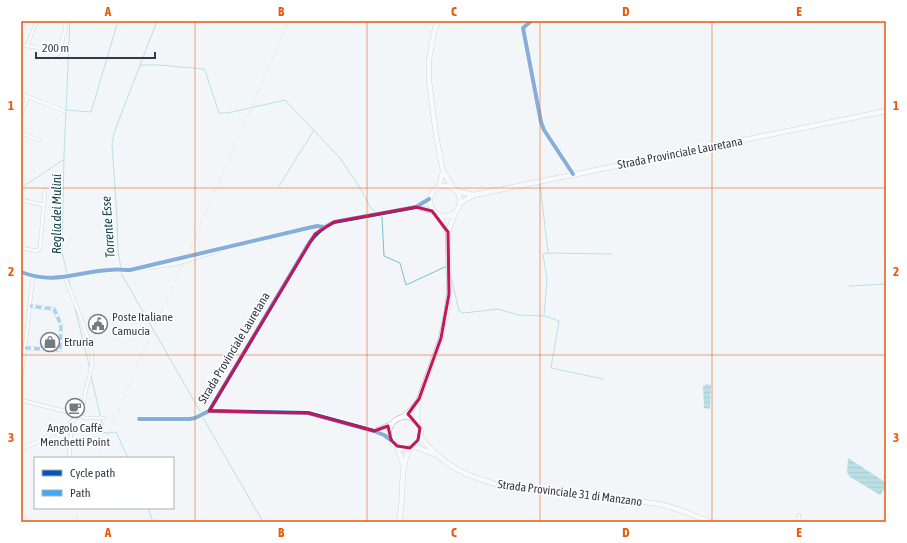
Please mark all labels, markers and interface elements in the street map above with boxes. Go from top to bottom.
text: A [104,4,112,19]
text: B [278,4,285,19]
text: C [451,4,457,19]
text: D [622,4,630,19]
text: E [796,4,802,19]
scale bar [36,34,155,60]
text: 200 m [42,41,69,55]
text: 1 [8,98,14,113]
text: 1 [893,98,899,113]
street label: Strada Provinciale Lauretana [616,134,744,172]
water label: Reglia dei Mulini [49,174,64,254]
water label: Torrente Esse [98,195,118,259]
text: 2 [8,264,14,279]
text: 2 [893,264,899,279]
street label: Strada Provinciale Lauretana [195,290,273,406]
place label: Poste Italiane Camucia [112,310,173,338]
public building icon: Poste Italiane Camucia [87,313,109,335]
shop icon: Etruria [39,331,61,353]
place label: Etruria [64,335,94,349]
cafe icon: Angolo Caffè Menchetti Point [64,397,86,419]
place label: Angolo Caffè Menchetti Point [40,421,110,449]
text: 3 [8,430,14,445]
text: 3 [893,430,899,445]
legend [34,457,174,509]
text: Cycle path [70,466,115,480]
street label: Strada Provinciale 31 di Manzano [497,477,643,509]
text: Path [70,486,91,500]
text: A [104,525,112,540]
text: B [278,525,285,540]
text: C [451,525,457,540]
text: D [622,525,630,540]
text: E [796,525,802,540]

